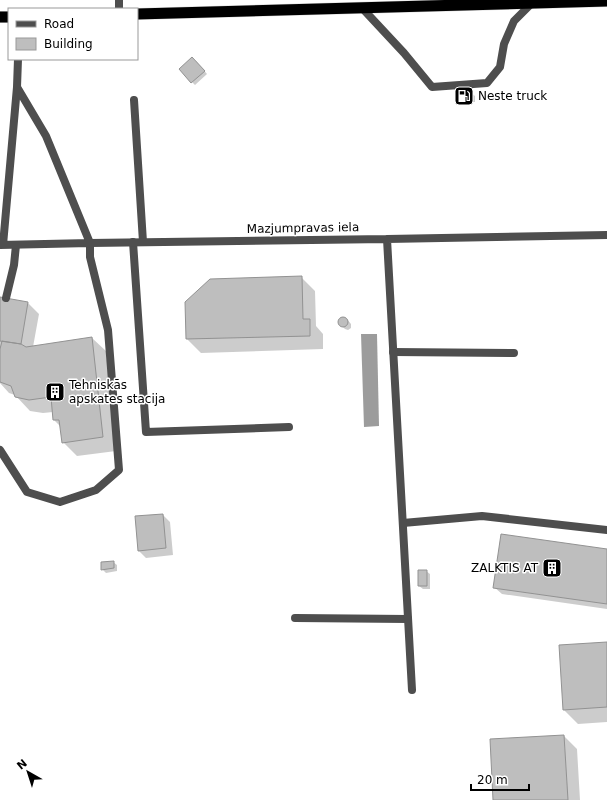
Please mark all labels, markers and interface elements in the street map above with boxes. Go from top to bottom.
legend [8,8,138,60]
text: Road [44,17,74,31]
text: Building [44,37,93,51]
fuel station icon: Neste truck [453,85,475,107]
place label: Neste truck [478,89,547,103]
street label: Mazjumpravas iela [247,220,359,236]
place label: Tehniskās apskates stacija [68,378,165,406]
building icon: Tehniskās apskates stacija [44,381,66,403]
building icon: ZALKTIS AT [541,557,563,579]
place label: ZALKTIS AT [471,561,539,575]
north arrow [8,752,48,792]
text: N [14,757,30,773]
scale bar [471,766,529,792]
text: 20 m [477,773,508,787]

